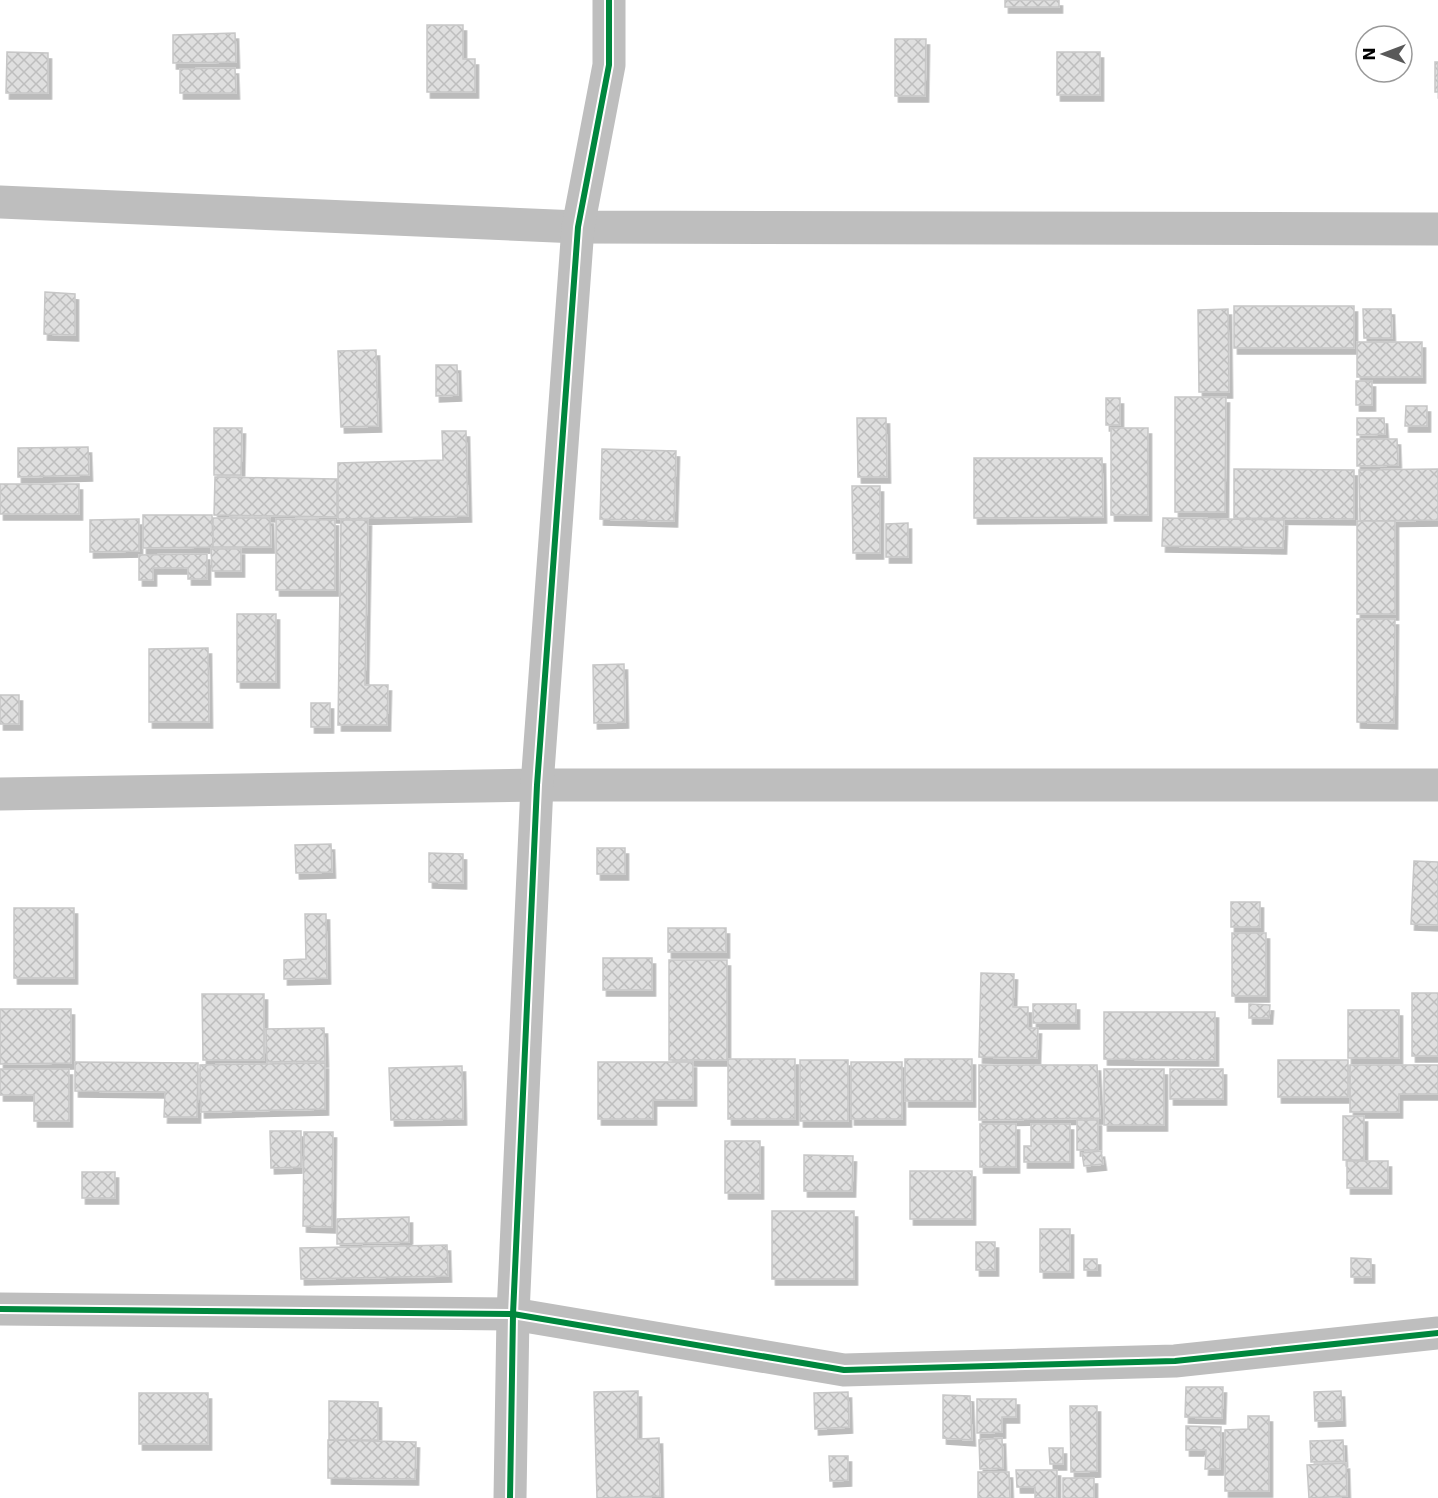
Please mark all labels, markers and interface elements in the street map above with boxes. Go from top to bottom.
north arrow [1354,24,1414,84]
text: N [1360,47,1379,61]

